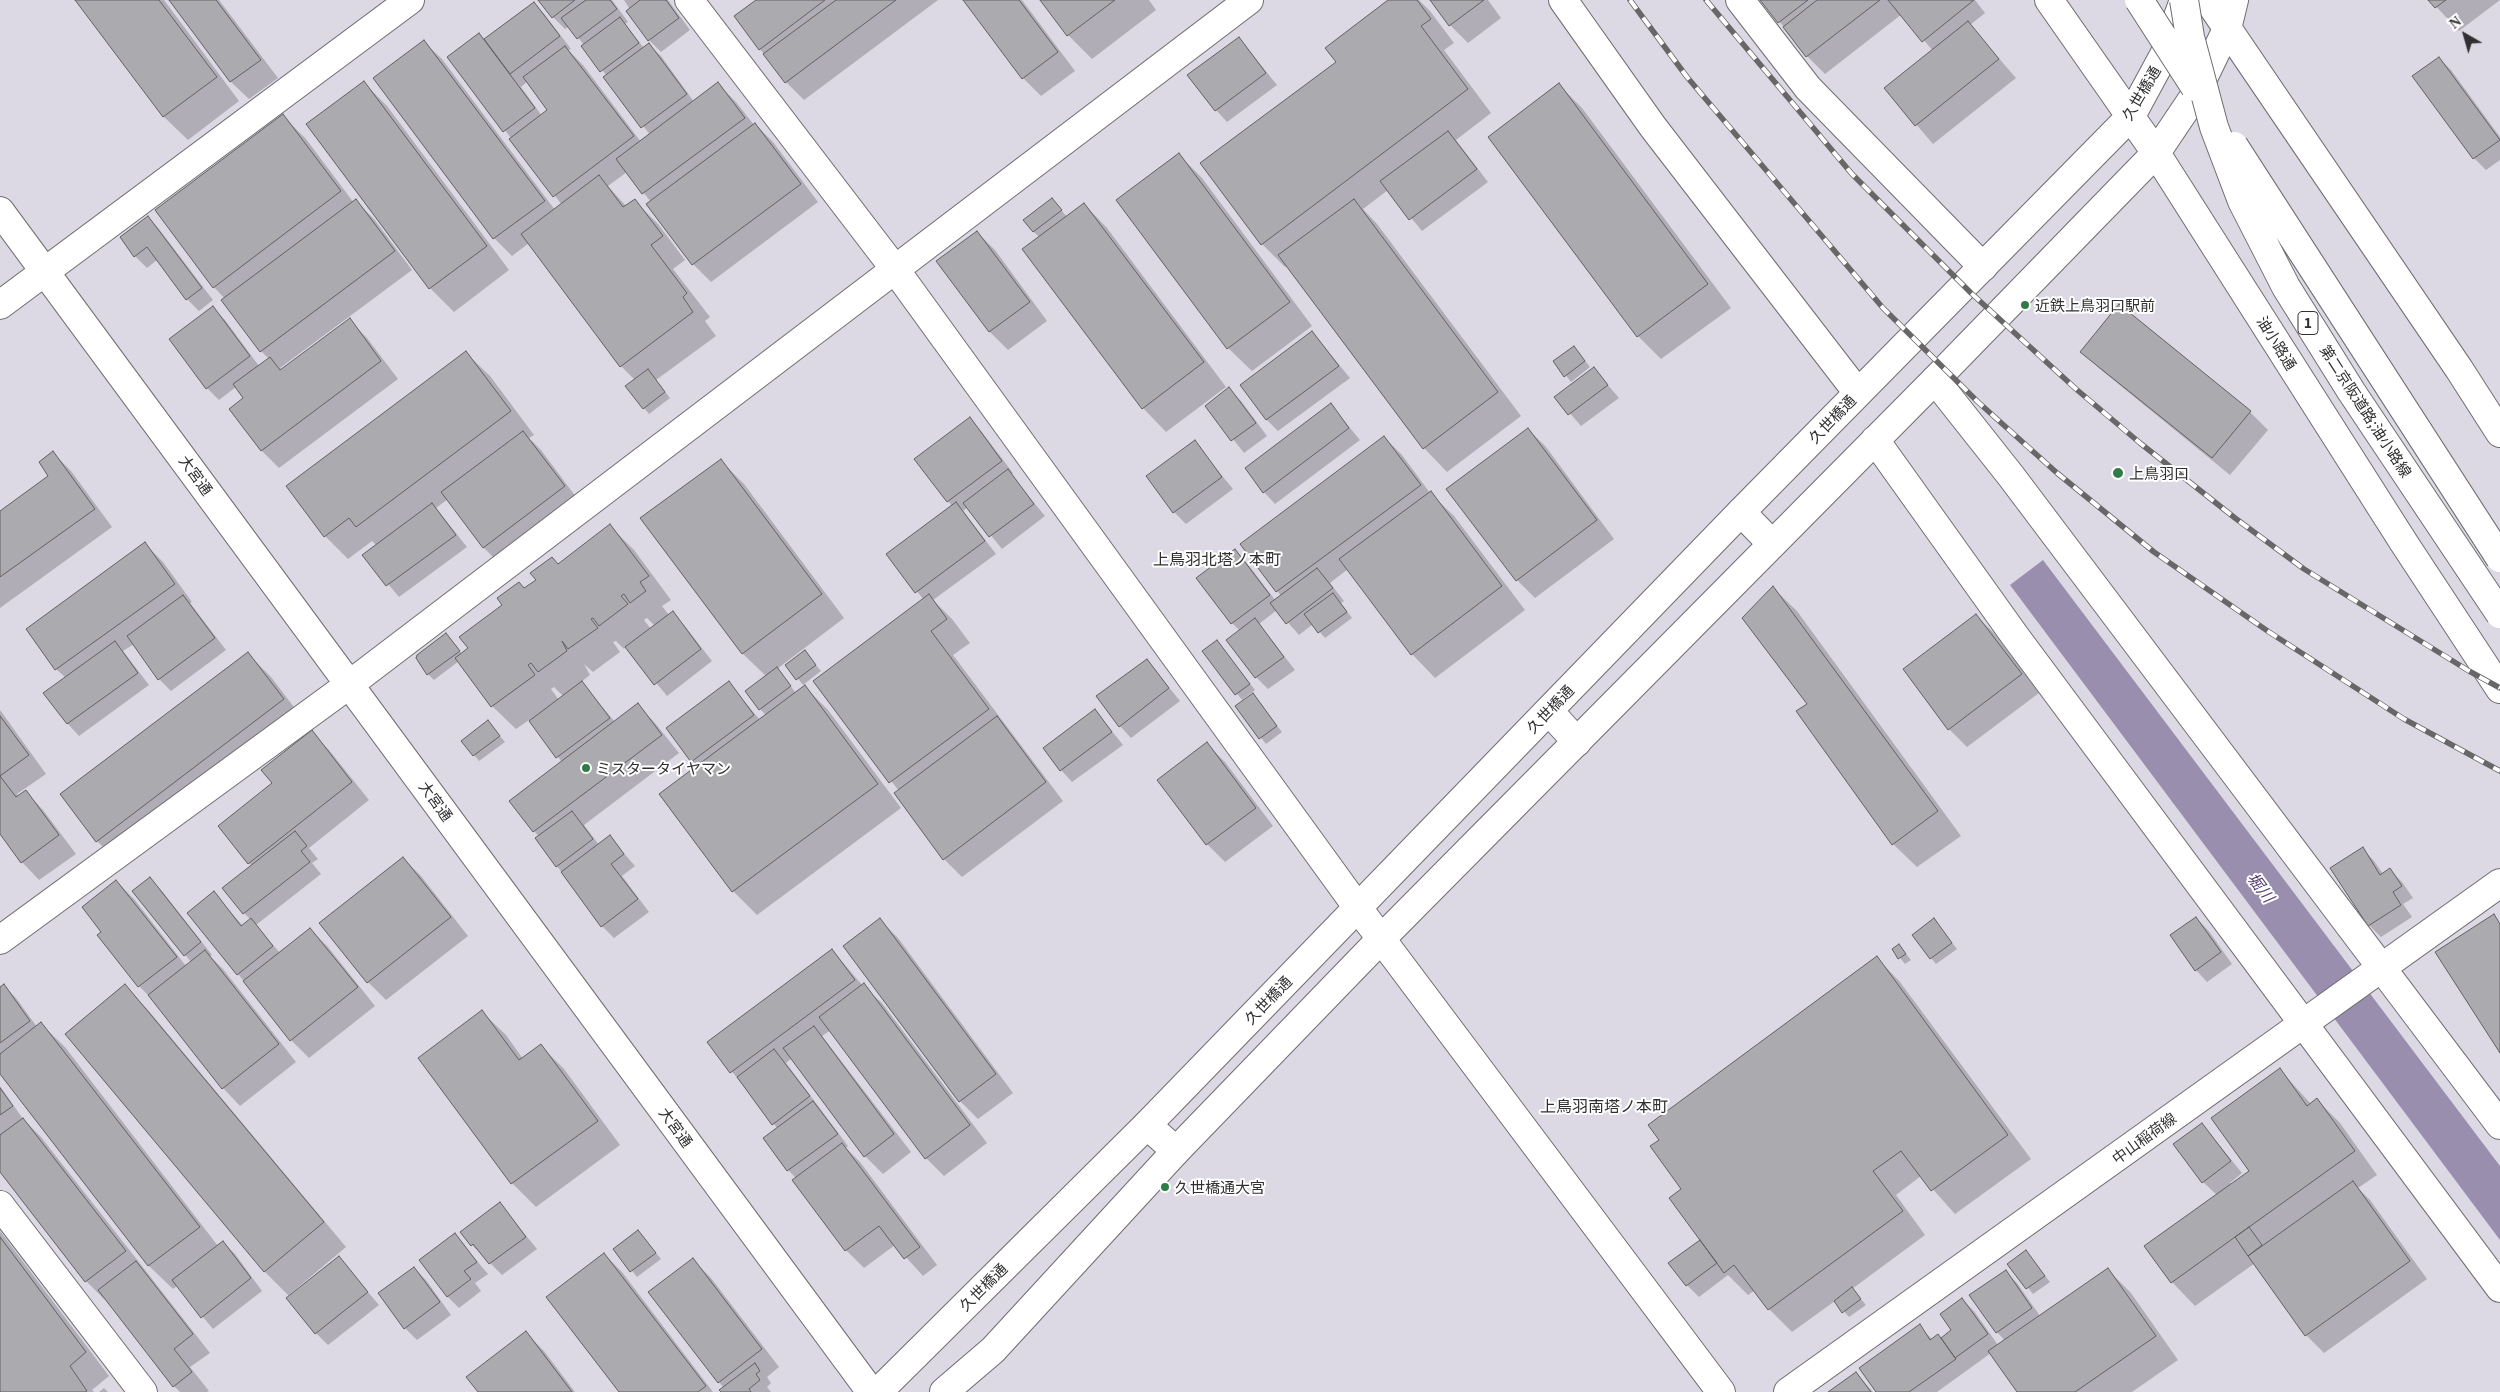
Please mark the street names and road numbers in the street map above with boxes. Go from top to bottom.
street label: 久世橋通 [2118,63,2164,123]
road number: 1 [2298,312,2318,334]
street label: 油小路通 [2253,313,2301,373]
street label: 第二京阪道路;油小路線 [2316,341,2416,481]
street label: 久世橋通 [1805,391,1859,447]
street label: 大宮通 [175,452,217,498]
street label: 久世橋通 [1523,681,1577,737]
street label: 大宮通 [415,778,457,824]
street label: 久世橋通 [1241,972,1295,1028]
street label: 大宮通 [655,1104,697,1150]
street label: 中山稲荷線 [2108,1109,2180,1167]
street label: 久世橋通 [955,1259,1011,1315]

